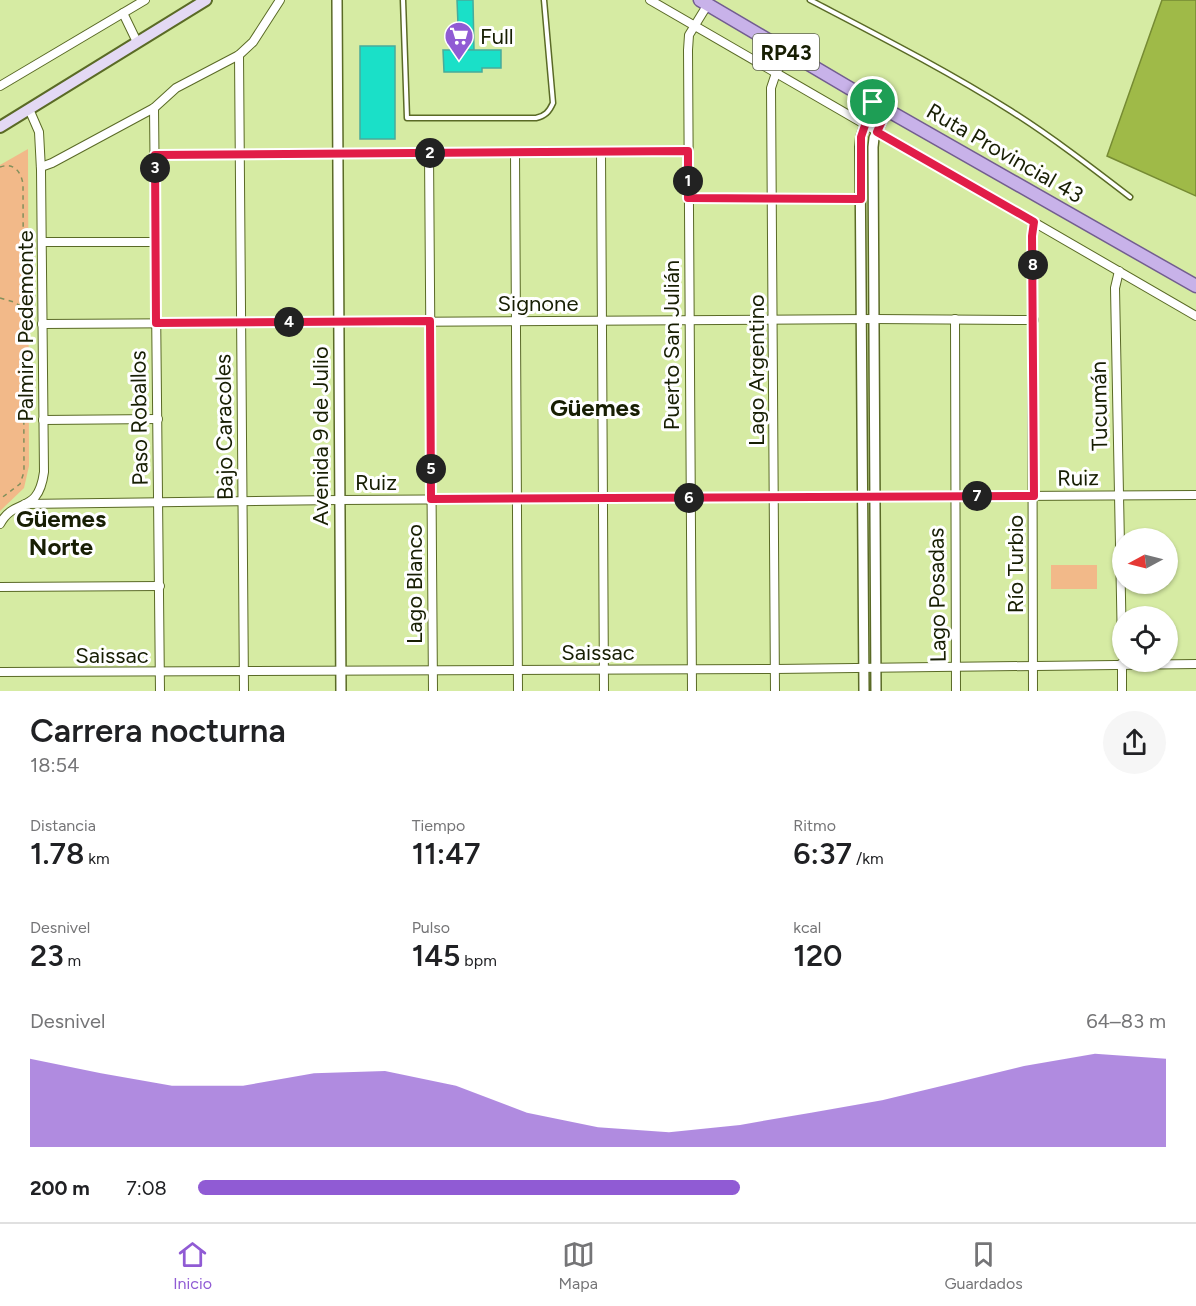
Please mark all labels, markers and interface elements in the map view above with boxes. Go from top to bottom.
supermarket icon: Full [443,20,475,62]
place label: Full [480,23,514,50]
road number: RP43 [753,34,819,70]
pin [847,76,898,127]
icon: arrive [856,85,889,118]
street label: Ruta Provincial 43 [922,97,1088,209]
pin: 2 [415,138,445,168]
text: 2 [425,143,435,162]
pin: 3 [140,153,170,183]
text: 3 [151,158,159,177]
pin: 1 [673,166,703,196]
text: 1 [685,171,691,190]
street label: Palmiro Pedemonte [12,230,39,422]
pin: 8 [1018,250,1048,280]
text: 8 [1028,255,1038,274]
street label: Puerto San Julián [658,260,685,430]
street label: Signone [498,290,578,317]
street label: Lago Argentino [743,294,770,446]
pin: 4 [274,307,304,337]
text: 4 [284,312,294,331]
street label: Avenida 9 de Julio [307,346,334,526]
street label: Paso Roballos [124,350,154,486]
street label: Bajo Caracoles [209,354,239,500]
street label: Tucumán [1085,361,1113,451]
district label: Güemes [550,393,640,422]
pin: 5 [416,454,446,484]
text: 5 [426,459,436,478]
street label: Ruiz [1057,464,1099,492]
street label: Ruiz [355,469,397,496]
pin: 7 [962,481,992,511]
pin: 6 [674,483,704,513]
text: 7 [973,486,981,505]
text: 6 [684,488,694,507]
district label: Güemes Norte [16,504,106,561]
street label: Río Turbio [1002,515,1029,613]
street label: Lago Blanco [401,524,428,644]
street label: Lago Posadas [922,527,952,663]
north arrow [1112,528,1178,594]
map controls [1112,528,1178,672]
button: locate [1112,606,1178,672]
street label: Saissac [561,639,635,666]
street label: Saissac [75,642,149,669]
text: Carrera nocturna [30,711,286,750]
button: share [1103,711,1166,774]
text: 18:54 [30,753,80,777]
text: Distancia [30,816,96,835]
text: Tiempo [412,816,465,835]
text: Ritmo [793,816,836,835]
text: 1.78 [30,835,84,872]
text: 11:47 [412,835,481,872]
text: 6:37 [793,835,852,872]
text: km [84,849,110,868]
text: /km [852,849,884,868]
text: Desnivel [30,918,90,937]
text: Pulso [412,918,450,937]
text: kcal [793,918,821,937]
text: 23 [30,937,64,974]
text: 145 [412,937,460,974]
text: 120 [793,937,842,974]
text: m [64,951,81,970]
text: bpm [460,951,497,970]
text: Desnivel [30,1009,105,1033]
text: 64–83 m [1086,1009,1166,1033]
text: 200 m [30,1176,90,1200]
text: 7:08 [126,1176,167,1200]
tab: Inicio [173,1238,212,1293]
tab: Mapa [558,1238,598,1293]
tab: Guardados [944,1238,1023,1293]

